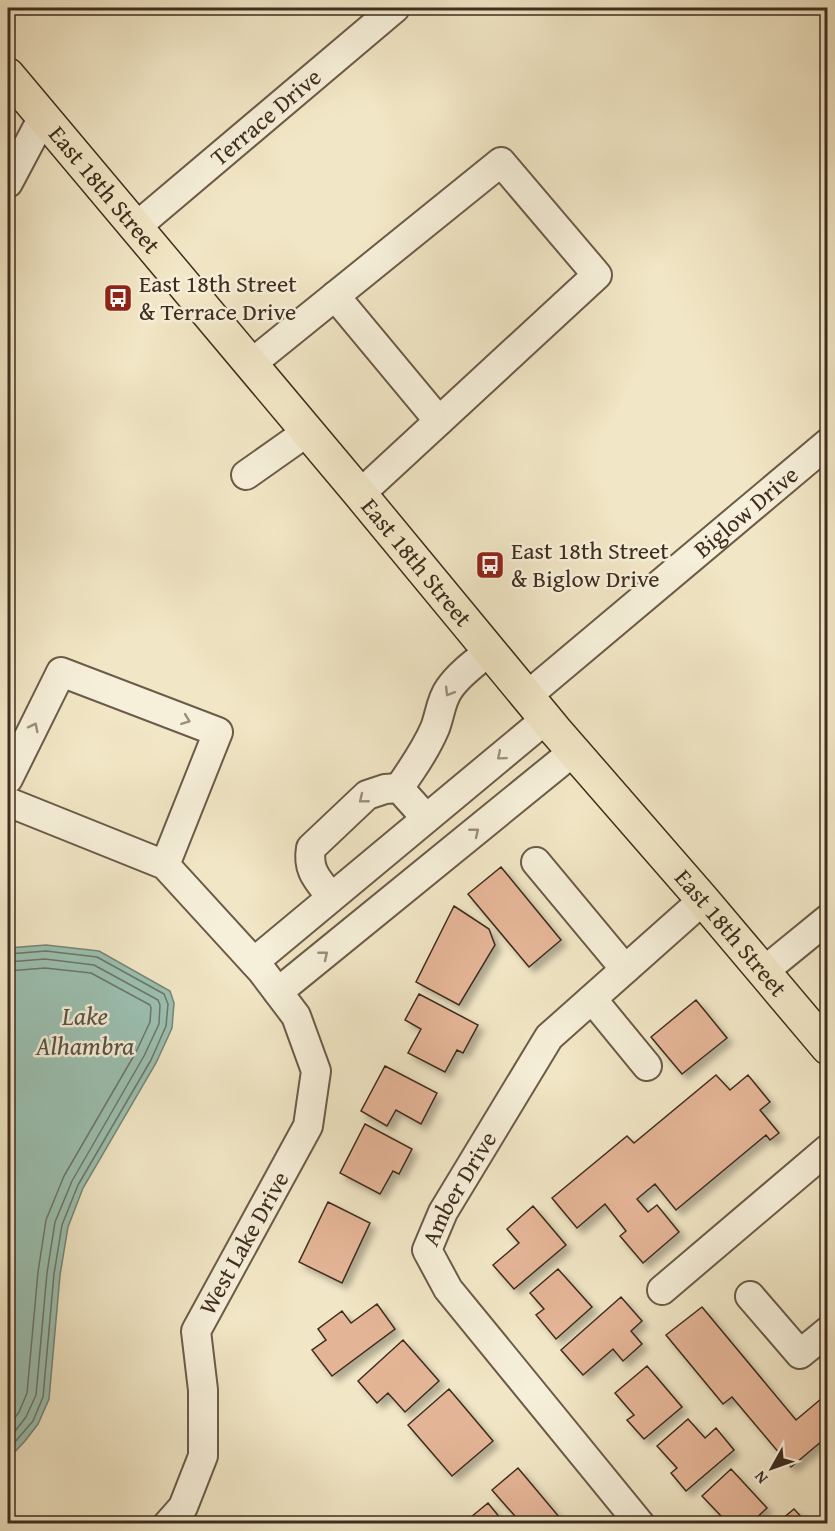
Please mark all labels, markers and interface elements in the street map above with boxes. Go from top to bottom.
street label: Terrace Drive [202,60,329,174]
street label: East 18th Street [41,118,169,262]
place label: East 18th Street & Terrace Drive [139,266,297,329]
bus stop icon: East 18th Street & Terrace Drive [102,282,134,314]
street label: Biglow Drive [686,457,806,566]
street label: East 18th Street [353,490,481,635]
place label: East 18th Street & Biglow Drive [511,533,669,596]
bus stop icon: East 18th Street & Biglow Drive [474,549,506,581]
one-way arrow [445,685,456,696]
one-way arrow [180,713,191,725]
one-way arrow [26,722,38,733]
one-way arrow [497,749,508,760]
one-way arrow [359,792,370,803]
one-way arrow [468,829,479,840]
street label: East 18th Street [667,861,796,1005]
one-way arrow [317,952,328,963]
water label: Lake Alhambra [35,996,134,1065]
street label: Amber Drive [413,1124,505,1251]
street label: West Lake Drive [190,1165,297,1321]
north arrow [742,1438,802,1498]
text: N [748,1466,773,1489]

